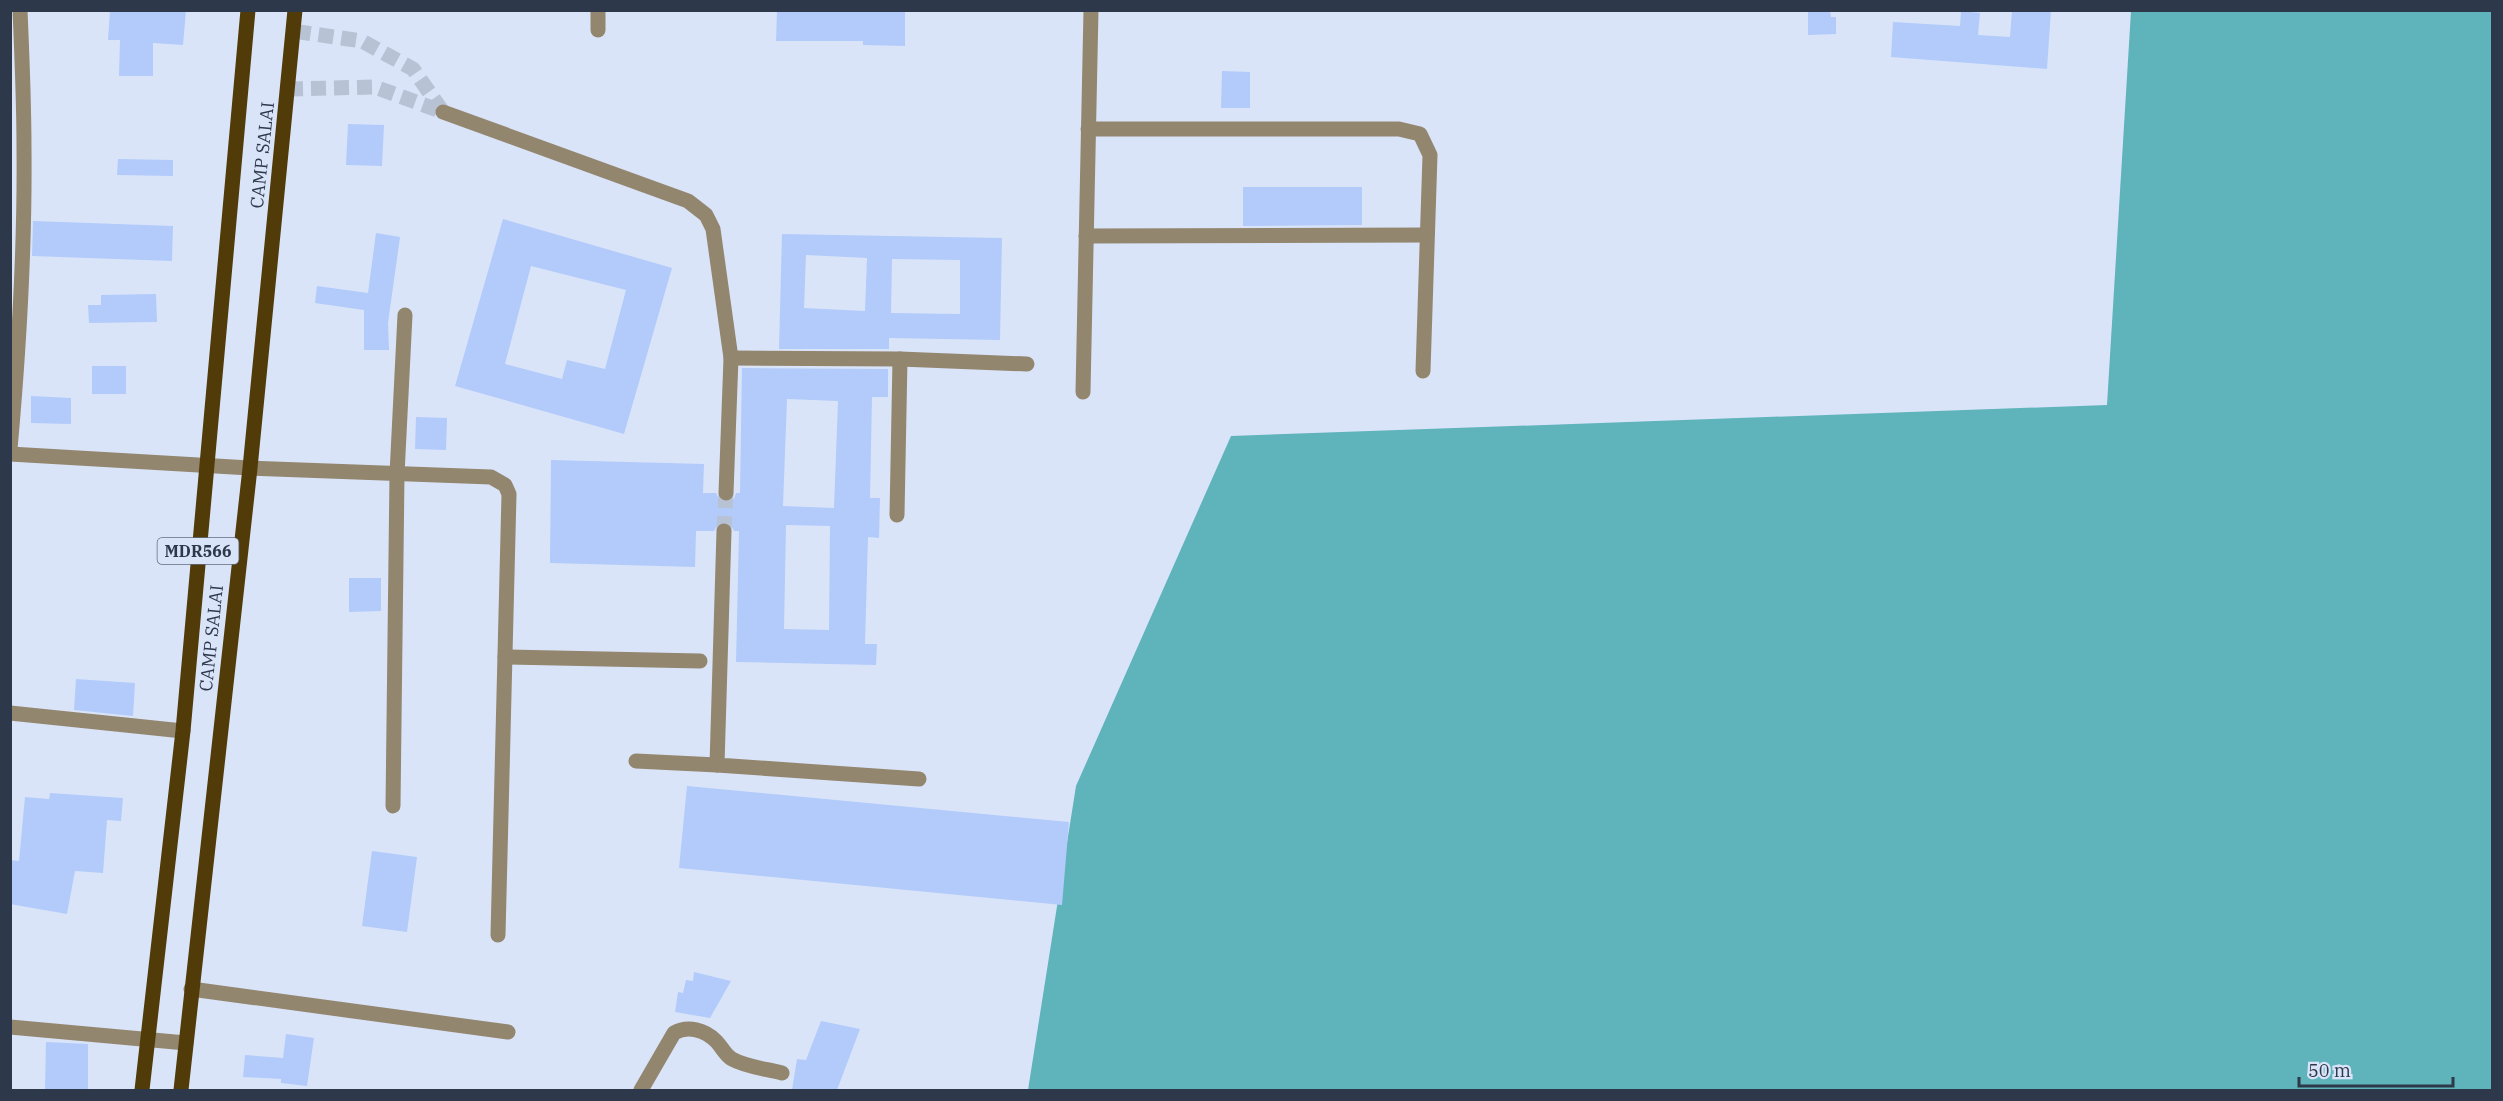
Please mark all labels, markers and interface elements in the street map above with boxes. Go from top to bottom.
street label: CAMP SALAI [245,101,279,209]
road number: MDR566 [158,538,238,564]
street label: CAMP SALAI [194,584,228,692]
scale bar [2299,1050,2454,1088]
text: 50 m [2308,1059,2351,1082]

